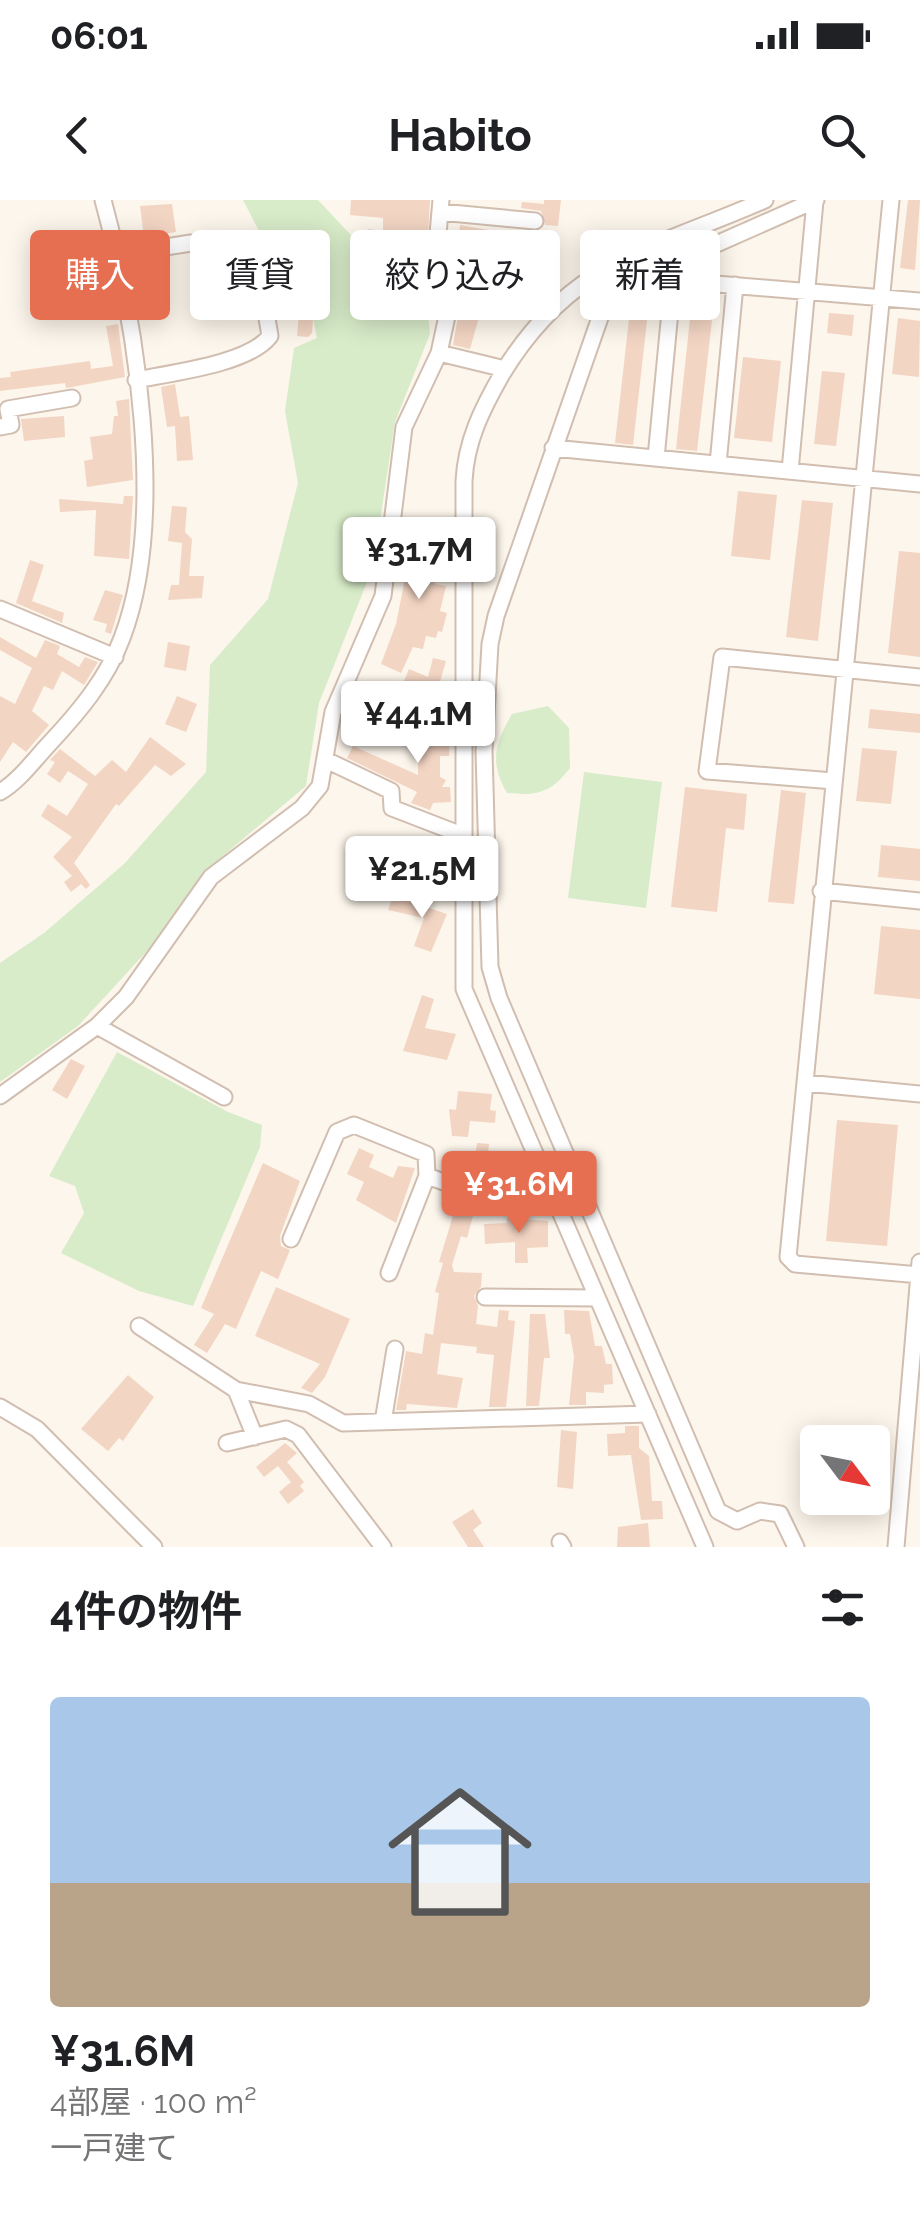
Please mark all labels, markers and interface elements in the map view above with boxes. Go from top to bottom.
text: 06:01 [50,13,148,58]
icon: back [50,108,105,163]
icon: search [815,108,870,163]
text: Habito [388,109,532,162]
chip: 購入 [30,230,170,320]
chip: 賃貸 [190,230,330,320]
chip: 絞り込み [350,230,560,320]
chip: 新着 [580,230,720,320]
pin: ¥31.7M [338,517,500,602]
text: ¥31.7M [365,531,473,568]
pin: ¥44.1M [337,681,499,766]
text: ¥44.1M [363,695,473,732]
pin: ¥21.5M [341,836,503,921]
text: ¥21.5M [367,850,477,887]
pin: ¥31.6M [438,1151,600,1236]
text: ¥31.6M [464,1165,574,1202]
north arrow [800,1425,890,1515]
map controls [800,1425,890,1515]
icon: filters [815,1580,870,1635]
text: 4件の物件 [50,1587,242,1636]
icon: home [370,1762,550,1942]
text: ¥31.6M [50,2027,195,2076]
text: 4部屋 · 100 m² [50,2083,257,2120]
text: 一戸建て [50,2129,178,2166]

